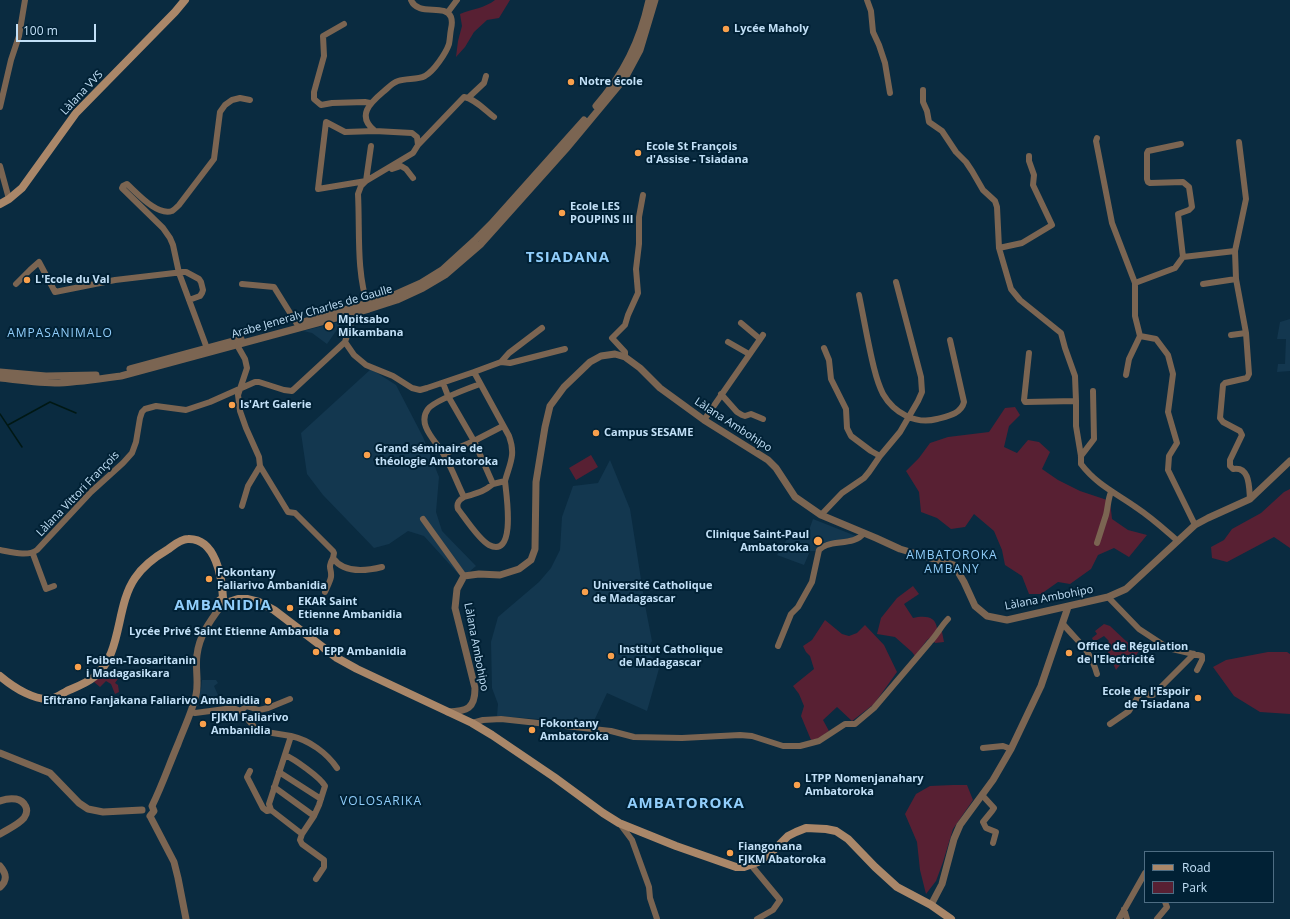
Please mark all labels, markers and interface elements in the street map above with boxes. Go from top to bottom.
scale bar [18,16,98,42]
text: 100 m [23,22,58,39]
place label: Lycée Maholy [734,22,809,36]
marker: Lycée Maholy [721,24,731,34]
street label: Làlana VVS [58,68,106,118]
place label: Notre école [579,75,643,89]
marker: Notre école [566,77,576,87]
place label: Ecole St François d'Assise - Tsiadana [646,140,748,166]
marker: Ecole St François d'Assise - Tsiadana [633,148,643,158]
place label: Ecole LES POUPINS III [570,200,633,226]
marker: Ecole LES POUPINS III [557,208,567,218]
district label: TSIADANA [526,249,610,267]
place label: L'Ecole du Val [35,273,110,287]
marker: L'Ecole du Val [22,275,32,285]
street label: Arabe Jeneraly Charles de Gaulle [230,283,394,341]
place label: Mpitsabo Mikambana [338,313,403,339]
marker: Mpitsabo Mikambana [323,320,335,332]
district label: AMPASANIMALO [7,327,113,341]
street label: Làlana Ambohipo [692,395,774,455]
place label: Is'Art Galerie [240,398,312,412]
marker: Is'Art Galerie [227,400,237,410]
place label: Campus SESAME [604,426,693,440]
marker: Campus SESAME [591,428,601,438]
place label: Grand séminaire de théologie Ambatoroka [375,442,498,468]
street label: Làlana Vittori François [34,449,122,539]
marker: Grand séminaire de théologie Ambatoroka [362,450,372,460]
place label: Clinique Saint-Paul Ambatoroka [705,528,809,554]
marker: Clinique Saint-Paul Ambatoroka [812,535,824,547]
district label: AMBATOROKA AMBANY [906,549,998,577]
place label: Fokontany Faliarivo Ambanidia [217,566,327,592]
marker: Fokontany Faliarivo Ambanidia [204,574,214,584]
place label: Université Catholique de Madagascar [593,579,712,605]
street label: Làlana Ambohipo [1004,583,1094,613]
marker: Université Catholique de Madagascar [580,587,590,597]
place label: EKAR Saint Etienne Ambanidia [298,595,402,621]
district label: AMBANIDIA [174,597,272,615]
street label: Làlana Ambohipo [461,602,491,692]
marker: EKAR Saint Etienne Ambanidia [285,603,295,613]
place label: Lycée Privé Saint Etienne Ambanidia [129,625,329,639]
marker: Lycée Privé Saint Etienne Ambanidia [332,627,342,637]
place label: Office de Régulation de l'Electricité [1077,640,1188,666]
place label: Institut Catholique de Madagascar [619,643,723,669]
place label: EPP Ambanidia [324,645,406,659]
marker: EPP Ambanidia [311,647,321,657]
marker: Office de Régulation de l'Electricité [1064,648,1074,658]
marker: Institut Catholique de Madagascar [606,651,616,661]
place label: Foiben-Taosaritanin i Madagasikara [86,654,196,680]
marker: Foiben-Taosaritanin i Madagasikara [73,662,83,672]
place label: Ecole de l'Espoir de Tsiadana [1102,685,1190,711]
marker: Ecole de l'Espoir de Tsiadana [1193,693,1203,703]
place label: Efitrano Fanjakana Faliarivo Ambanidia [43,694,260,708]
marker: Efitrano Fanjakana Faliarivo Ambanidia [263,696,273,706]
place label: FJKM Faliarivo Ambanidia [211,711,289,737]
place label: Fokontany Ambatoroka [540,717,609,743]
marker: FJKM Faliarivo Ambanidia [198,719,208,729]
marker: Fokontany Ambatoroka [527,725,537,735]
place label: LTPP Nomenjanahary Ambatoroka [805,772,924,798]
marker: LTPP Nomenjanahary Ambatoroka [792,780,802,790]
district label: VOLOSARIKA [340,795,422,809]
district label: AMBATOROKA [627,795,745,813]
place label: Fiangonana FJKM Abatoroka [738,840,826,866]
marker: Fiangonana FJKM Abatoroka [725,848,735,858]
legend [1144,851,1274,903]
text: Road [1182,859,1211,876]
text: Park [1182,879,1207,896]

